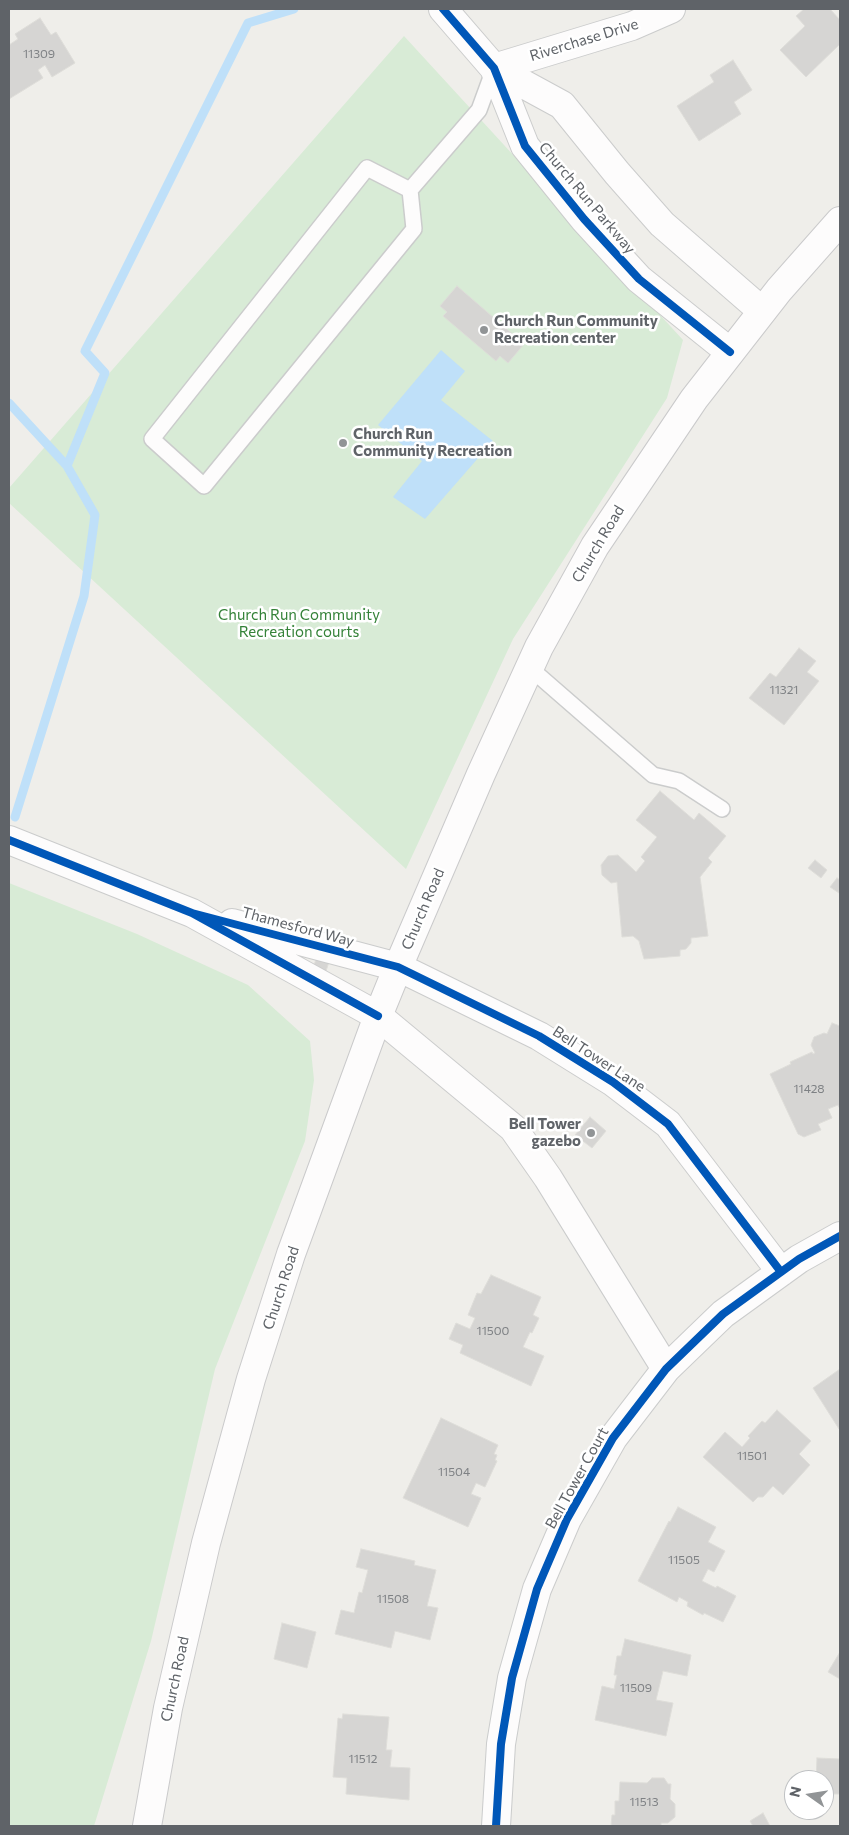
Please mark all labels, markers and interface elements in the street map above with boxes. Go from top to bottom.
street label: Riverchase Drive [527,15,641,65]
house number: 11309 [23,47,55,61]
street label: Church Run Parkway [535,138,639,258]
place label: Church Run Community Recreation center [494,312,658,347]
marker: Church Run Community Recreation center [478,324,490,336]
place label: Church Run Community Recreation [353,425,512,460]
marker: Church Run Community Recreation [337,437,349,449]
street label: Church Road [568,502,628,586]
park label: Church Run Community Recreation courts [218,606,380,641]
house number: 11321 [770,683,798,697]
street label: Church Road [398,865,448,953]
street label: Thamesford Way [240,903,356,951]
street label: Bell Tower Lane [549,1022,649,1096]
house number: 11428 [793,1082,825,1096]
place label: Bell Tower gazebo [509,1115,581,1150]
marker: Bell Tower gazebo [585,1127,597,1139]
street label: Church Road [259,1244,303,1332]
house number: 11500 [477,1324,509,1338]
street label: Bell Tower Court [542,1424,612,1532]
house number: 11501 [737,1449,767,1463]
house number: 11504 [438,1465,470,1479]
house number: 11505 [668,1553,700,1567]
house number: 11508 [377,1592,409,1606]
street label: Church Road [157,1635,193,1723]
house number: 11509 [620,1681,652,1695]
house number: 11512 [349,1752,377,1766]
north arrow [784,1770,834,1820]
text: N [785,1785,804,1799]
house number: 11513 [629,1795,659,1809]

